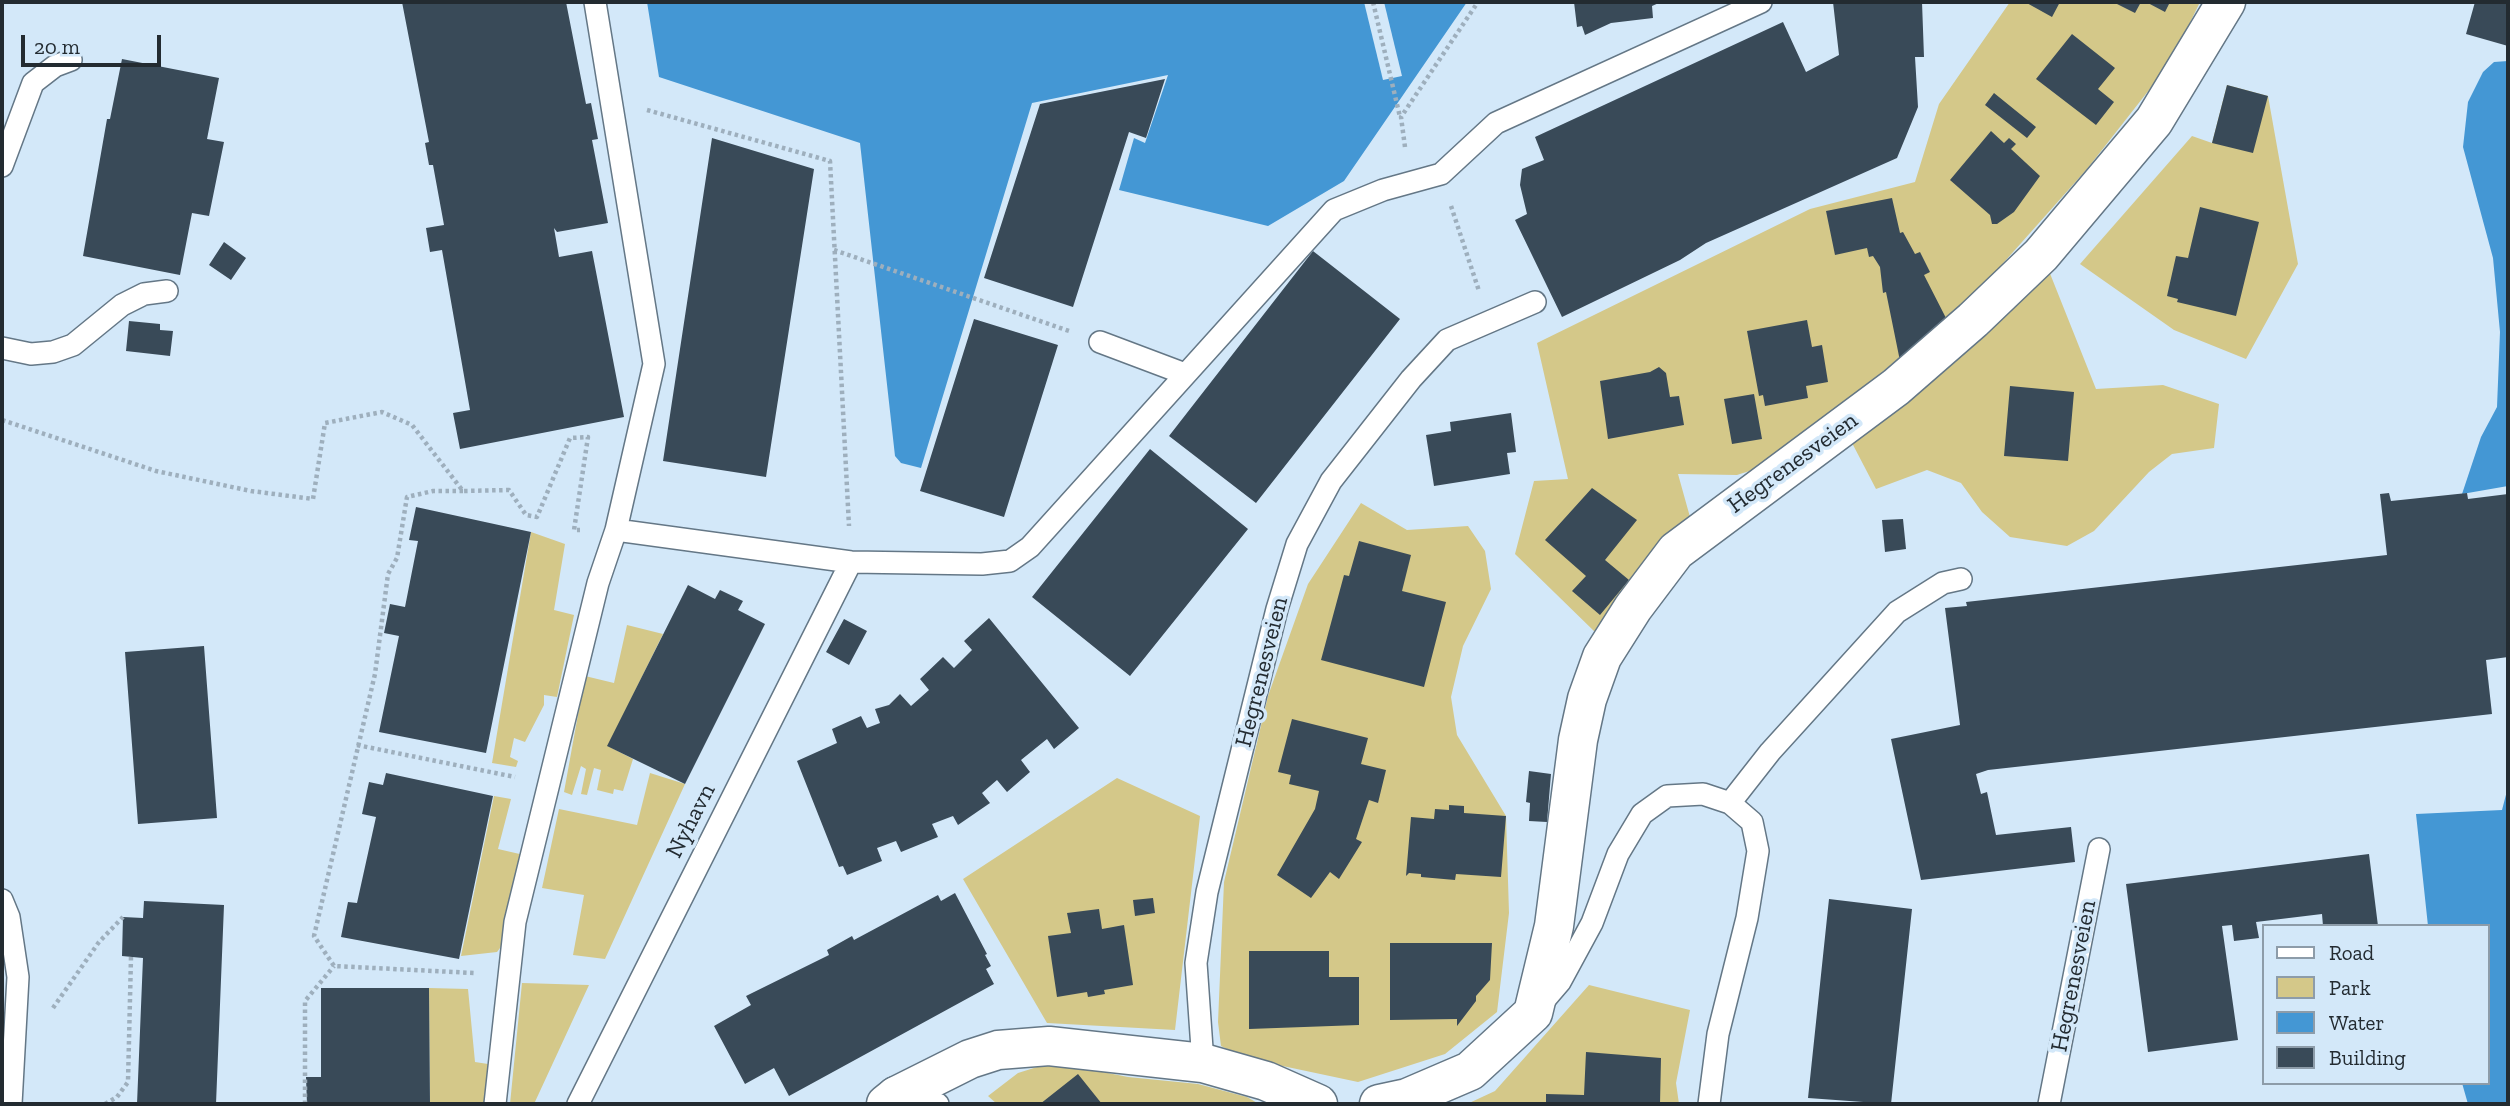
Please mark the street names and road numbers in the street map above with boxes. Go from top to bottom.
street label: Hegrenesveien [1722,406,1864,520]
street label: Hegrenesveien [1229,594,1295,750]
street label: Nyhavn [660,779,722,863]
street label: Hegrenesveien [2045,898,2103,1054]

